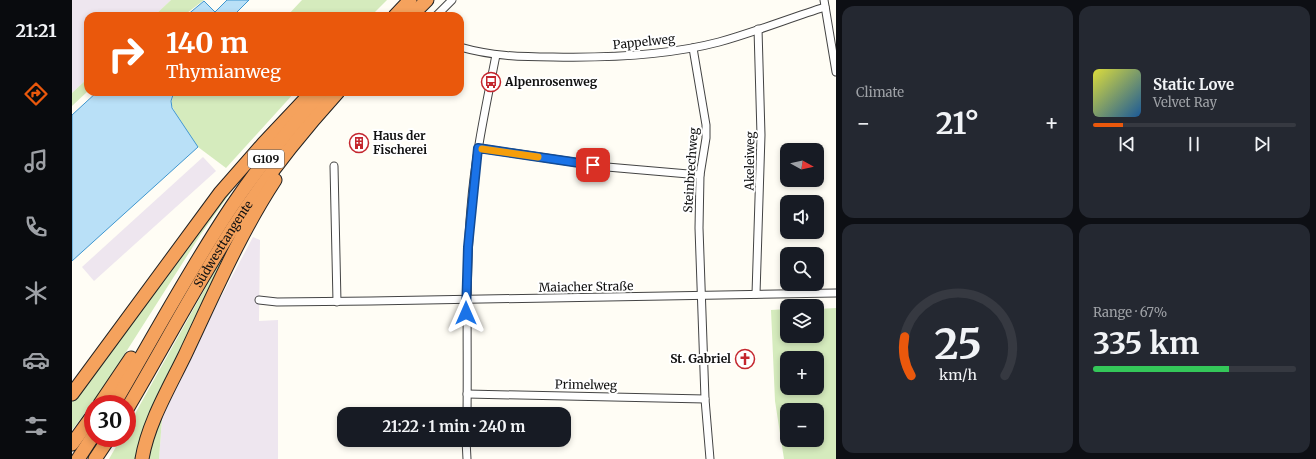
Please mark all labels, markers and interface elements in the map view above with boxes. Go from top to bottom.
text: 21:21 [15,19,57,42]
text: 140 m [166,25,248,61]
icon: right [100,28,152,80]
street label: Pappelweg [612,31,676,52]
text: Thymianweg [166,60,281,83]
bus stop icon: Alpenrosenweg [480,71,502,93]
place label: Alpenrosenweg [504,74,598,89]
text: Static Love [1153,75,1234,94]
icon: directions [22,80,50,108]
text: Climate [856,84,904,101]
text: Velvet Ray [1153,94,1217,111]
text: 21° [936,104,979,142]
text: − [856,109,871,137]
text: + [1044,109,1059,137]
street label: Steinbrechweg [680,126,701,213]
place label: Haus der Fischerei [373,128,427,157]
street label: Akeleiweg [741,130,758,192]
building icon: Haus der Fischerei [348,132,370,154]
icon: previous [1116,133,1138,155]
icon: pause [1183,133,1205,155]
icon: next [1251,133,1273,155]
north arrow [780,143,824,187]
map controls [780,143,824,447]
icon: music [22,147,50,175]
pin [576,148,610,182]
road number: G109 [248,150,284,168]
icon: arrive [582,154,604,176]
button: sound [780,195,824,239]
street label: Südwesttangente [190,197,256,290]
icon: phone [22,213,50,241]
button: search [780,247,824,291]
street label: Maiacher Straße [538,278,633,295]
icon: climate [22,279,50,307]
position arrow [445,292,487,334]
button: layers [780,299,824,343]
text: Range · 67% [1093,304,1167,321]
text: 25 [934,318,981,370]
text: 335 km [1093,324,1199,362]
icon: car [22,346,50,374]
church icon: St. Gabriel [734,348,756,370]
place label: St. Gabriel [670,351,731,366]
button: + [780,351,824,395]
text: km/h [939,366,977,384]
street label: Primelweg [555,376,618,393]
speed limit sign: 30 [84,395,136,447]
button: − [780,403,824,447]
icon: filters [22,412,50,440]
text: 21:22 · 1 min · 240 m [383,417,525,436]

